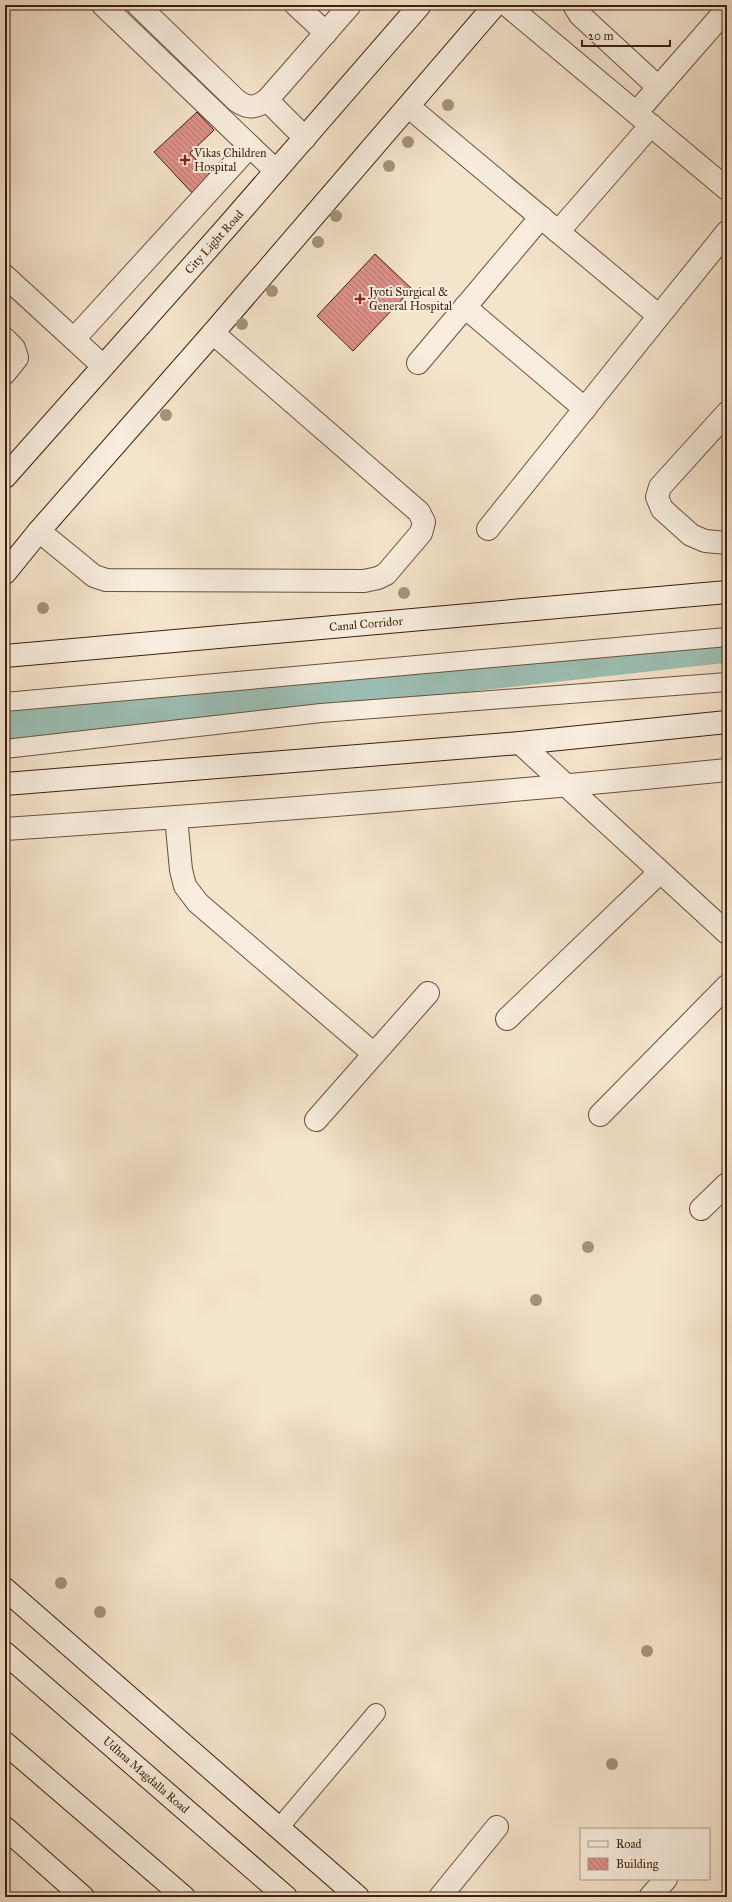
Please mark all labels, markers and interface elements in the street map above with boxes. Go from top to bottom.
scale bar [582,22,670,48]
text: 20 m [588,29,614,43]
place label: Vikas Children Hospital [193,146,267,174]
marker: Vikas Children Hospital [179,154,191,166]
street label: City Light Road [182,207,247,277]
place label: Jyoti Surgical & General Hospital [367,285,453,313]
marker: Jyoti Surgical & General Hospital [354,293,366,305]
street label: Canal Corridor [329,614,404,634]
street label: Udhna Magdalla Road [99,1734,192,1817]
legend [580,1828,710,1880]
text: Road [616,1837,642,1851]
text: Building [616,1857,659,1872]

